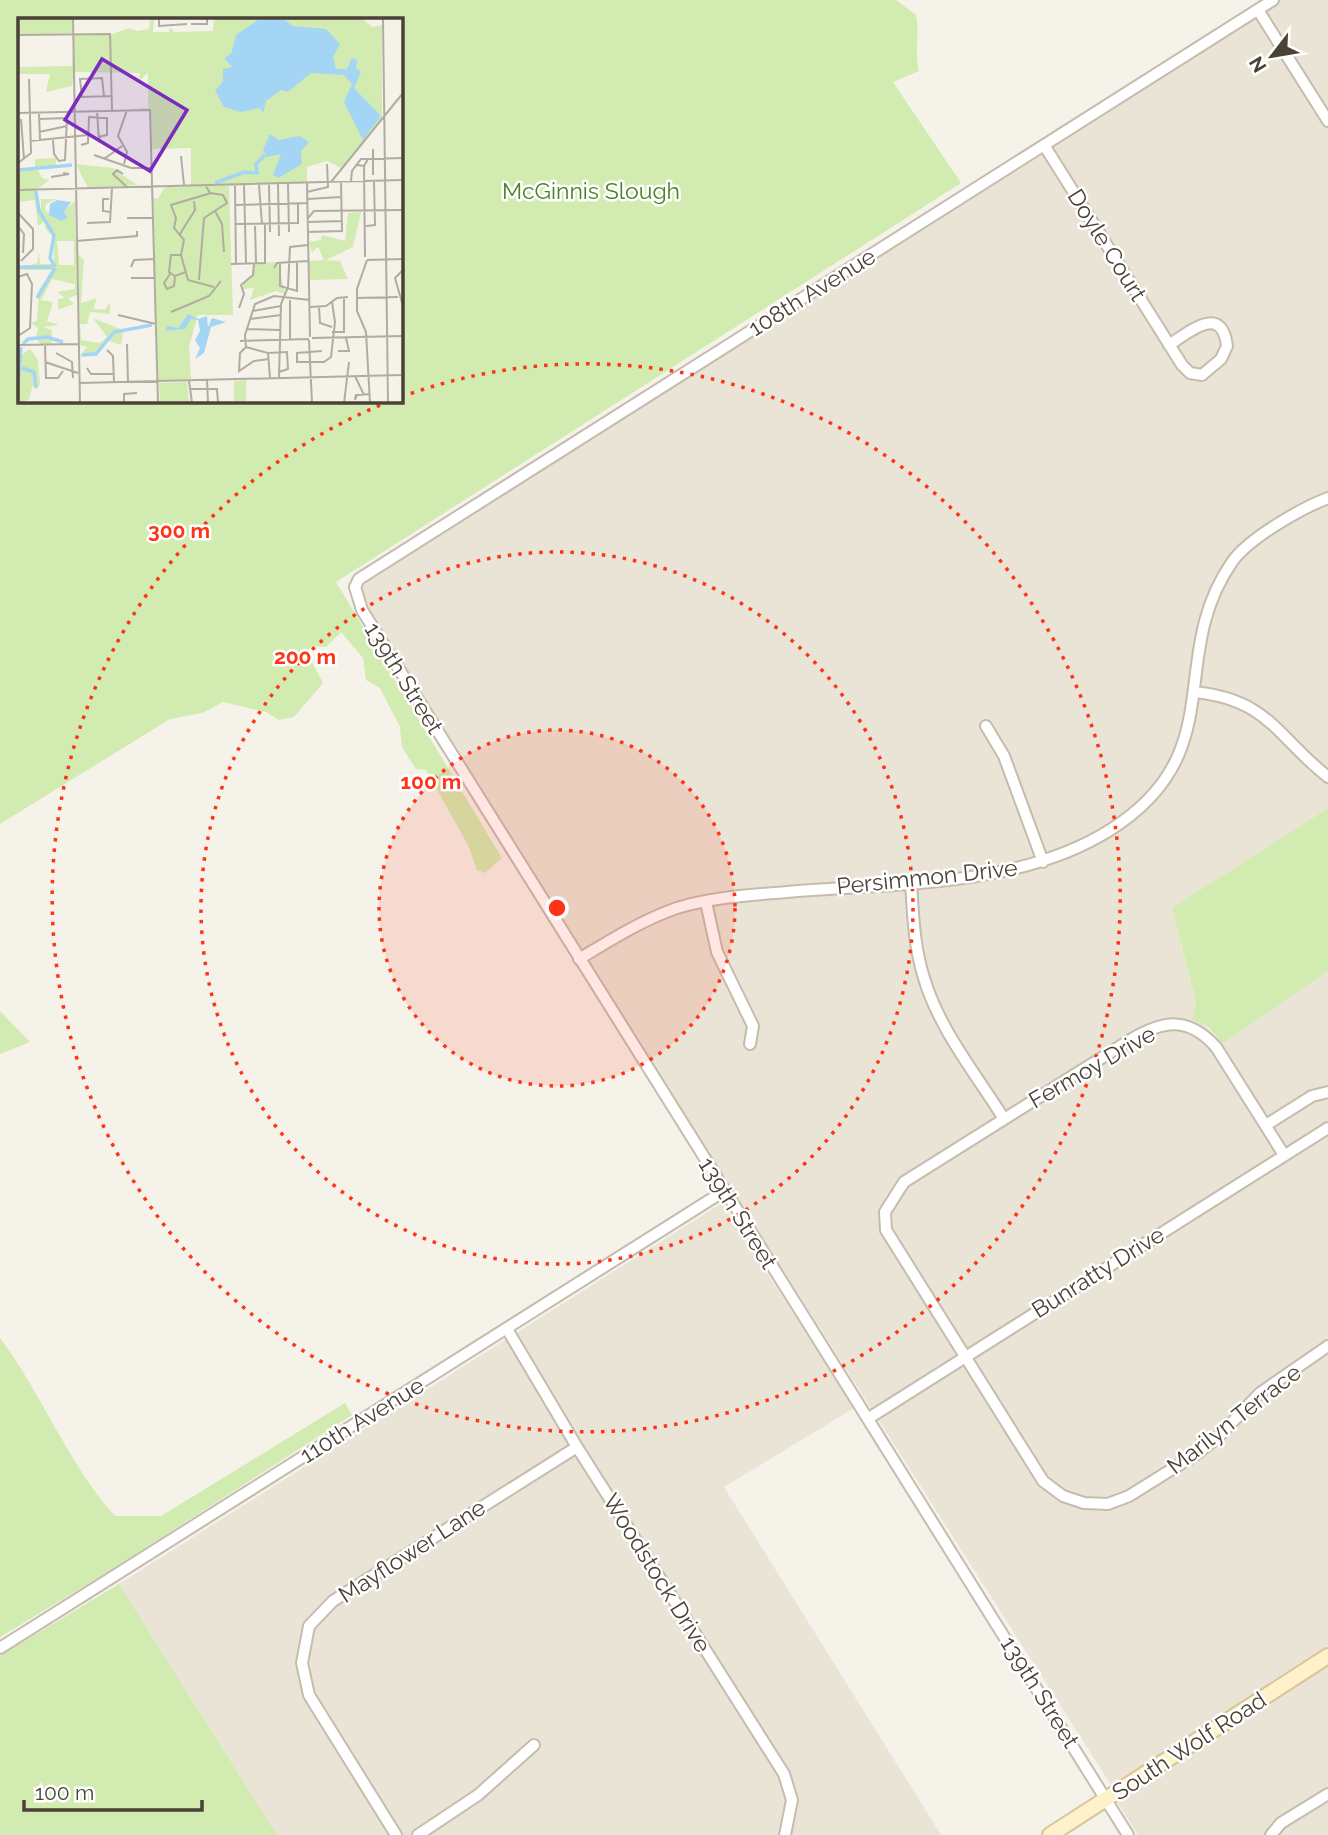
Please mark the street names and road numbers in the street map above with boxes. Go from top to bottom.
street label: Doyle Court [1062,184,1153,306]
street label: 108th Avenue [743,242,880,341]
street label: 139th Street [359,617,450,739]
street label: Persimmon Drive [835,854,1019,899]
street label: Fermoy Drive [1024,1020,1160,1114]
street label: 139th Street [693,1152,784,1274]
street label: Bunratty Drive [1027,1220,1169,1323]
street label: Marilyn Terrace [1161,1358,1306,1479]
street label: 110th Avenue [295,1371,429,1468]
street label: Woodstock Drive [598,1488,717,1657]
street label: Mayflower Lane [333,1493,490,1608]
street label: 139th Street [995,1631,1086,1753]
street label: South Wolf Road [1107,1686,1271,1805]

